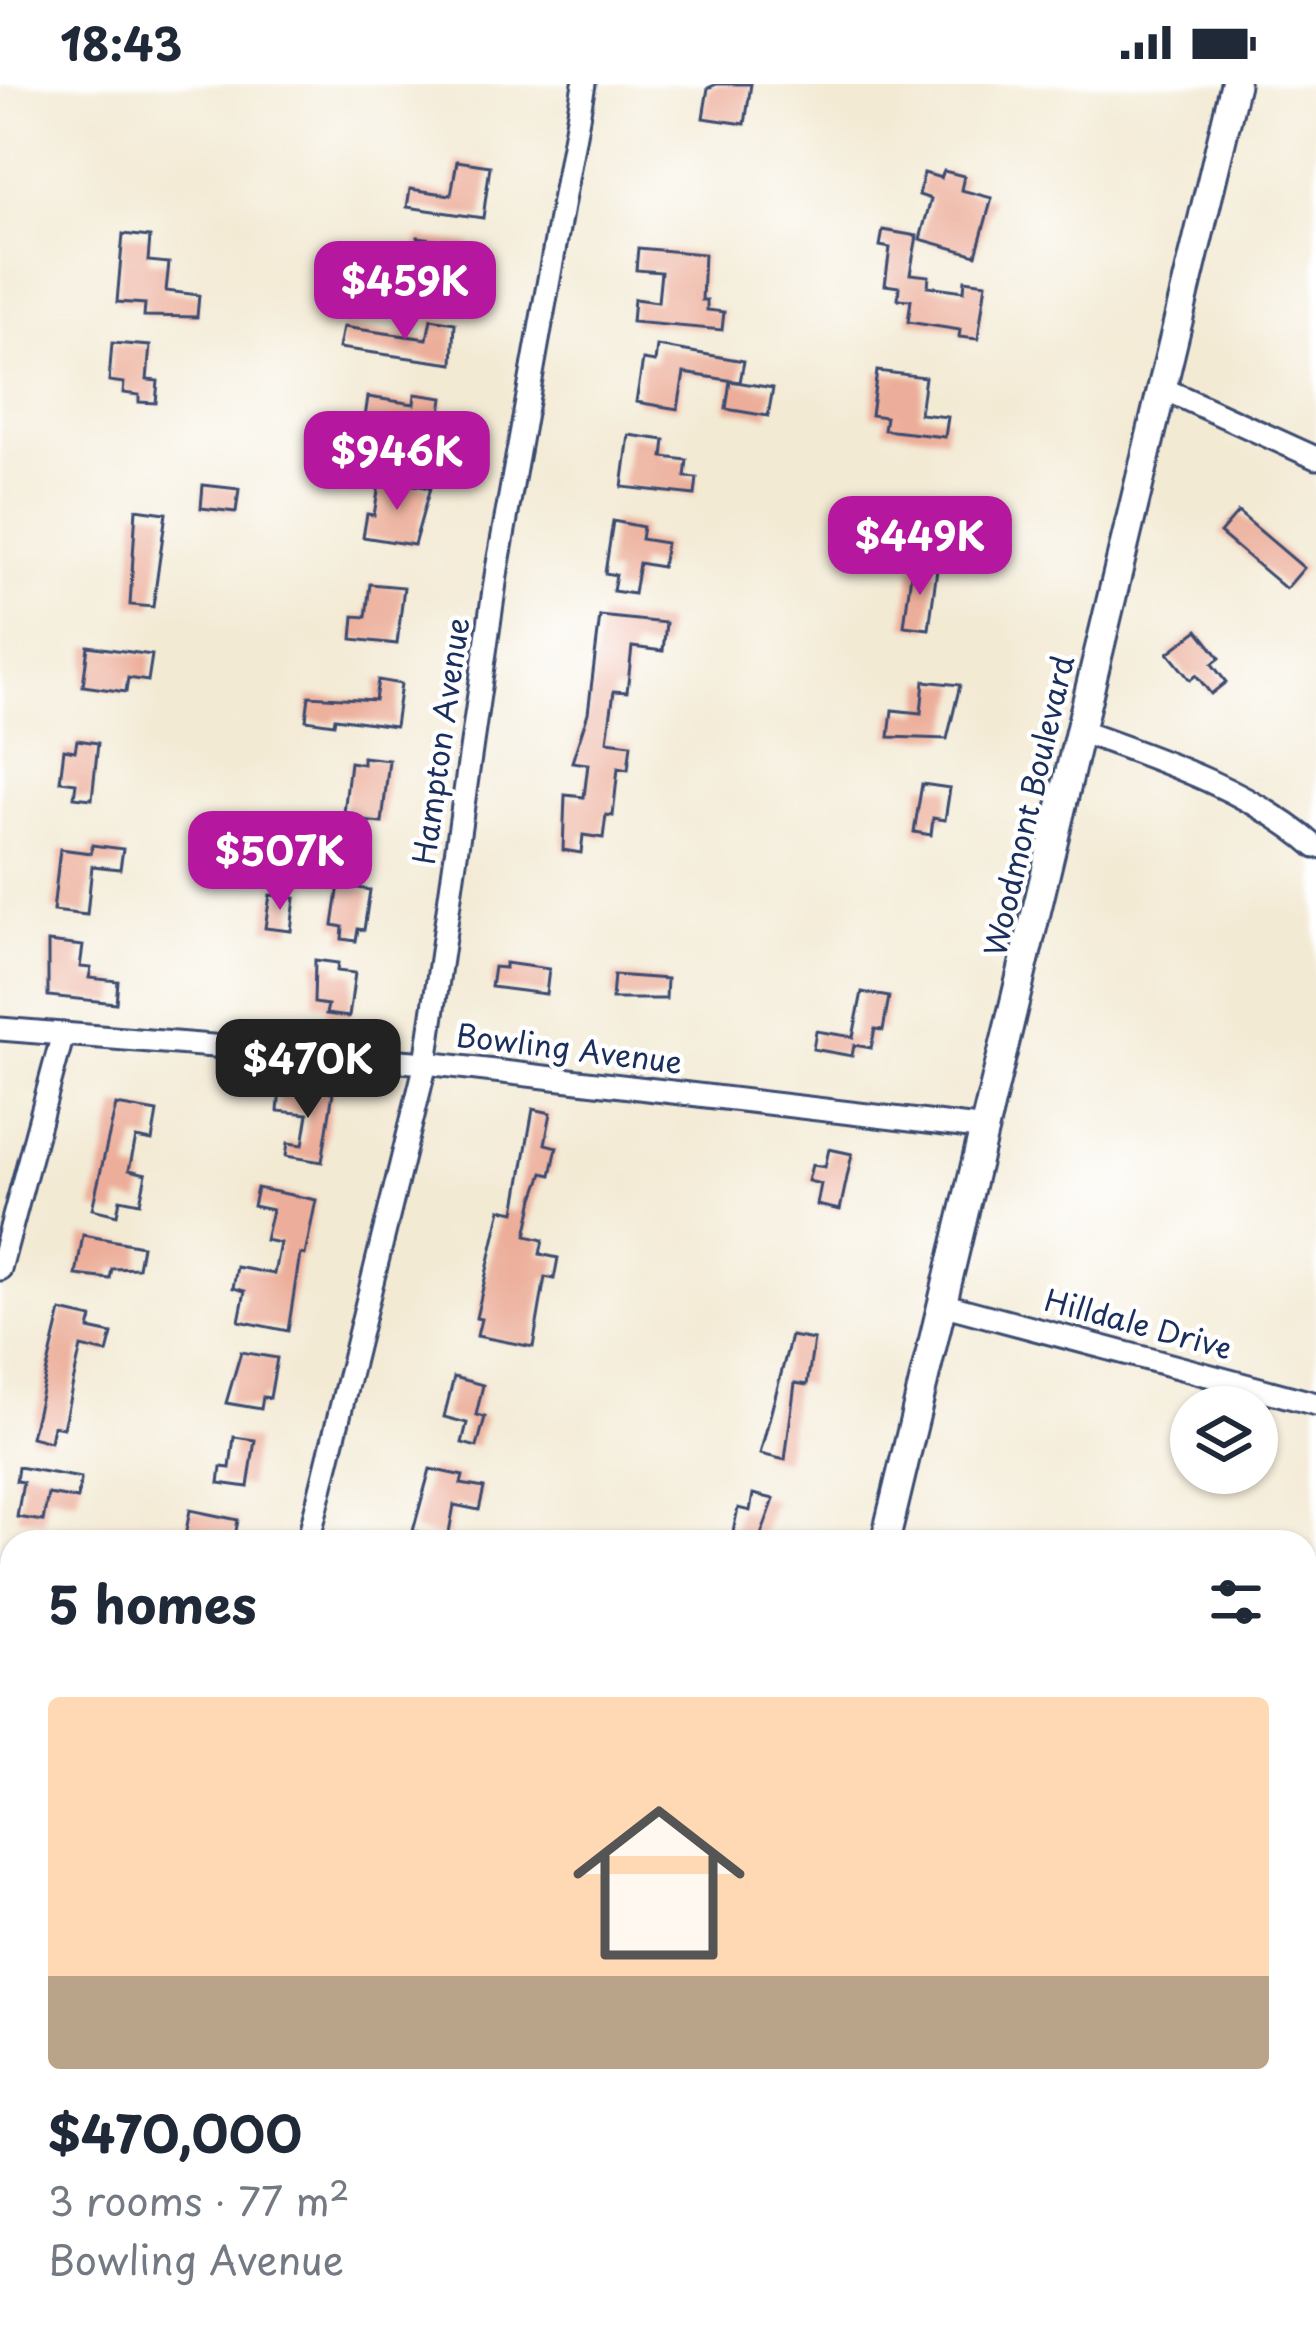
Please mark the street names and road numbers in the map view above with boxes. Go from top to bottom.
street label: Hampton Avenue [400,614,479,867]
street label: Woodmont Boulevard [971,651,1084,960]
street label: Bowling Avenue [454,1011,685,1084]
street label: Hilldale Drive [1040,1276,1237,1369]

